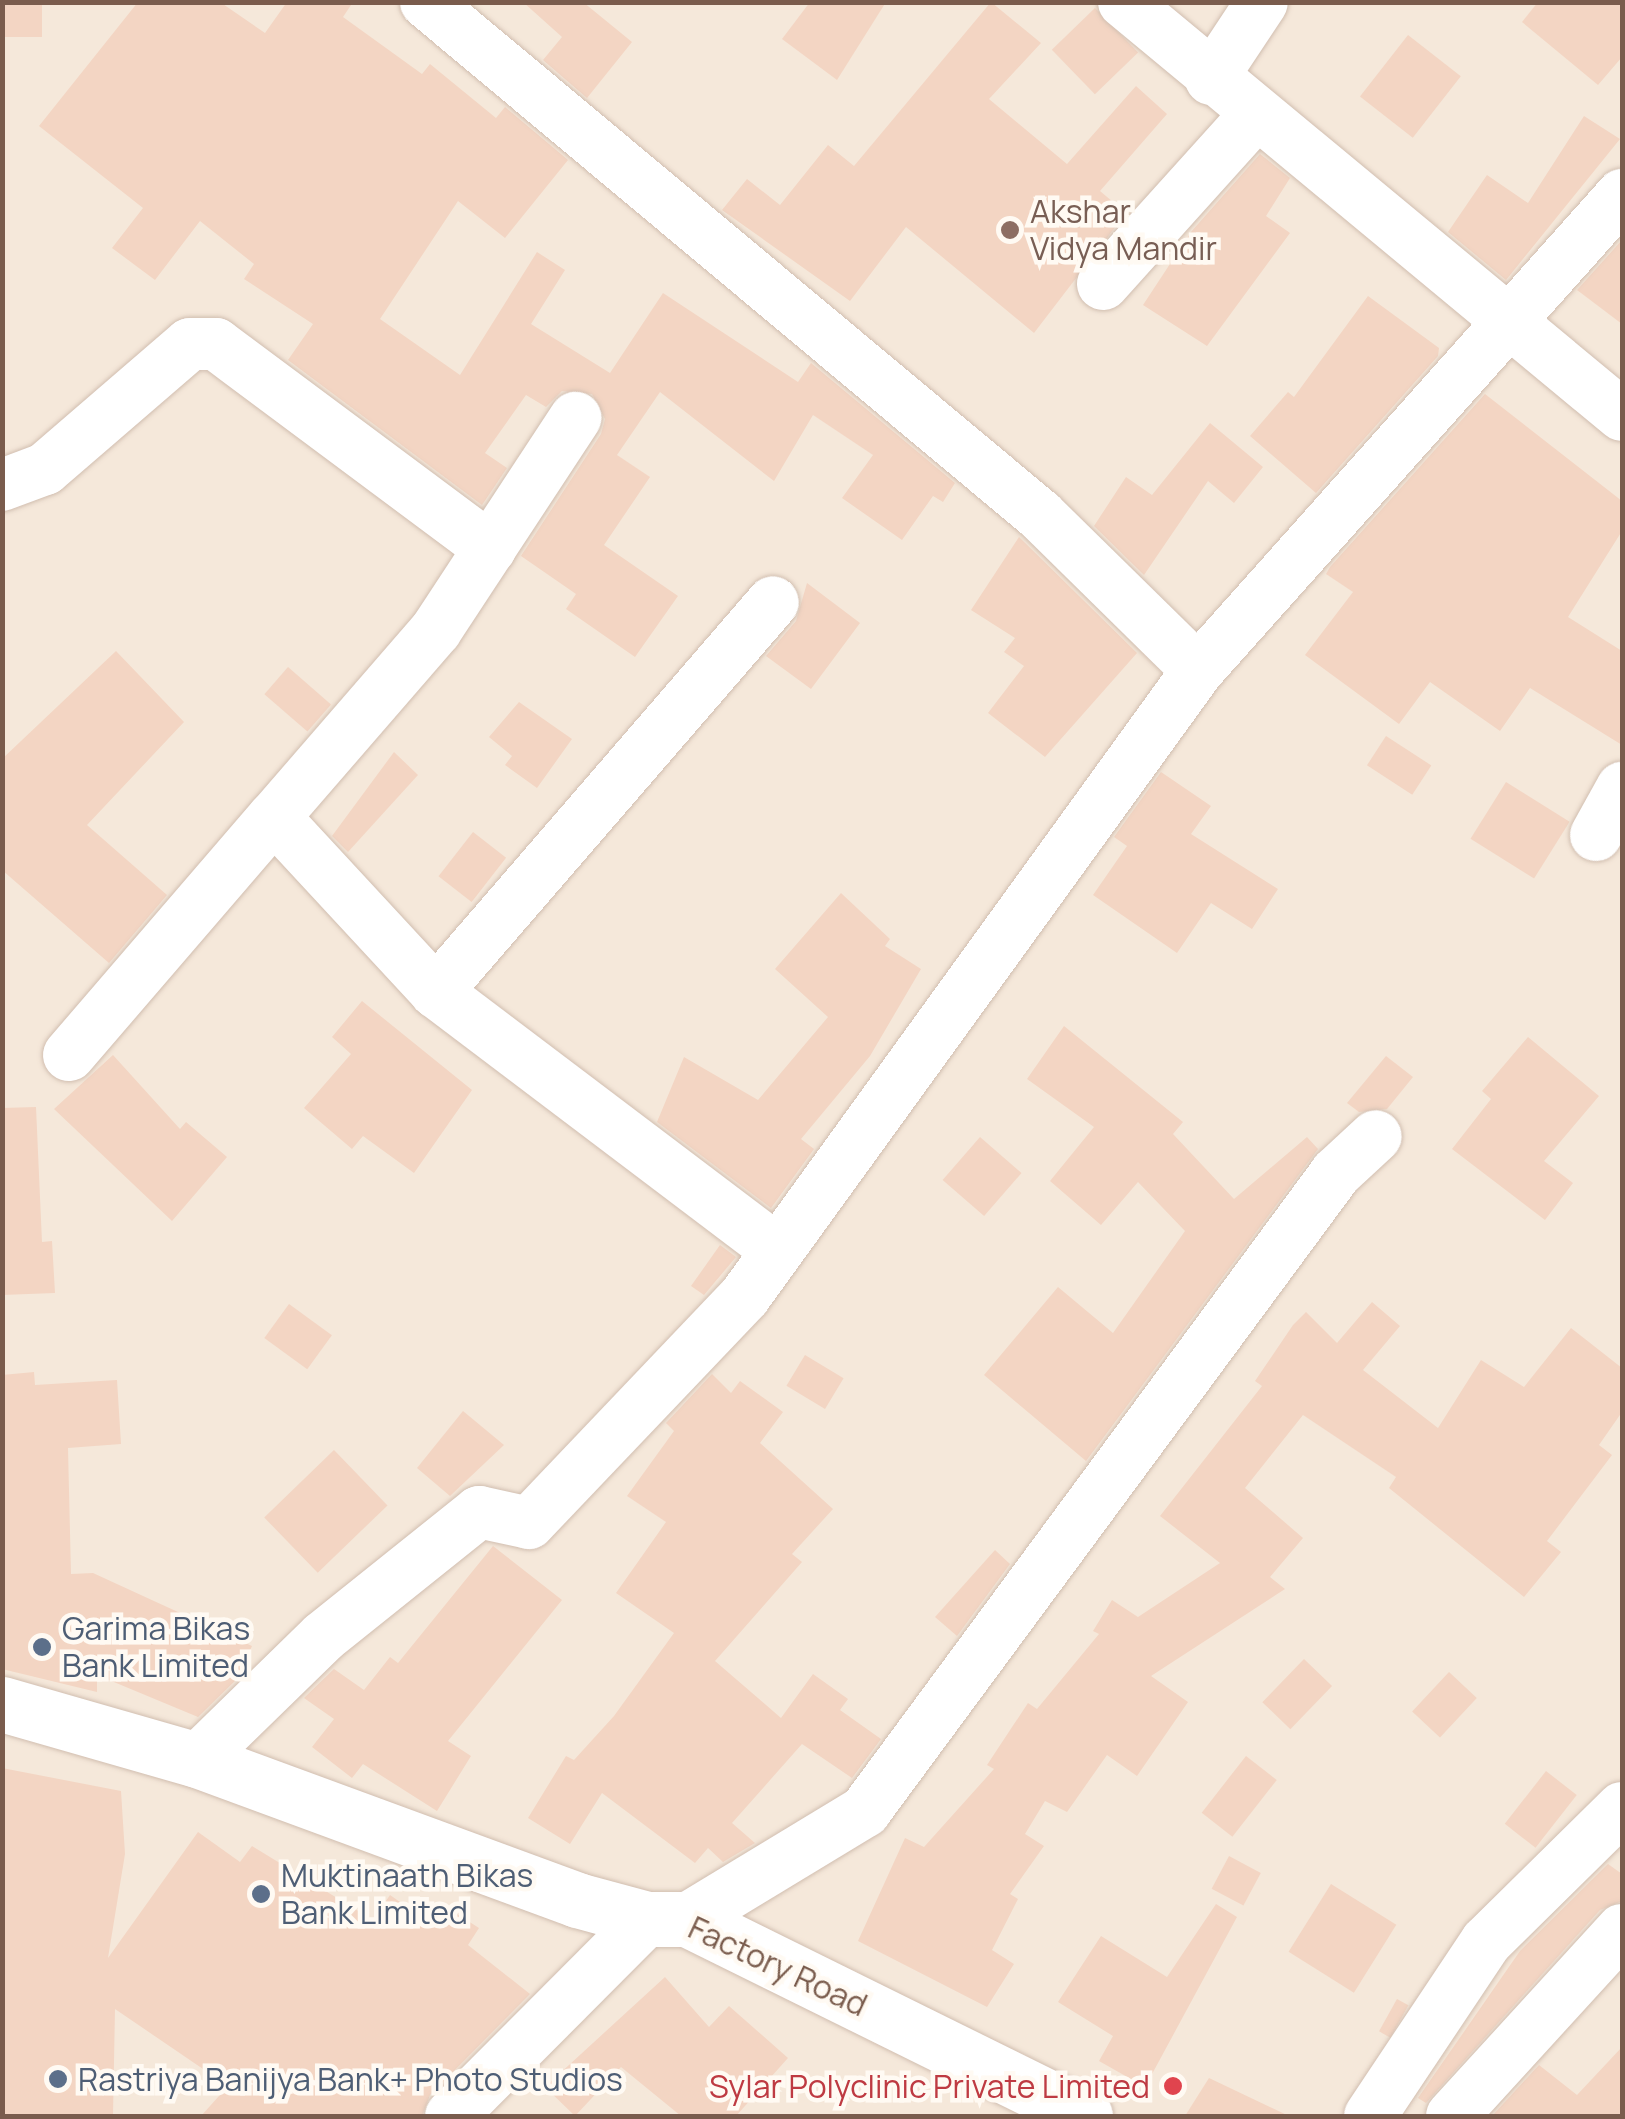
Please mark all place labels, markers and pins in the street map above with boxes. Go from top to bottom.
place label: Akshar Vidya Mandir [1030,193,1217,268]
marker: Akshar Vidya Mandir [999,219,1021,241]
place label: Garima Bikas Bank Limited [62,1610,250,1685]
marker: Garima Bikas Bank Limited [31,1636,53,1658]
place label: Muktinaath Bikas Bank Limited [281,1857,533,1932]
marker: Muktinaath Bikas Bank Limited [250,1883,272,1905]
place label: Rastriya Banijya Bank+ Photo Studios [78,2060,623,2098]
place label: Sylar Polyclinic Private Limited [709,2067,1150,2105]
marker: Rastriya Banijya Bank+ Photo Studios [47,2068,69,2090]
marker: Sylar Polyclinic Private Limited [1160,2073,1186,2099]

